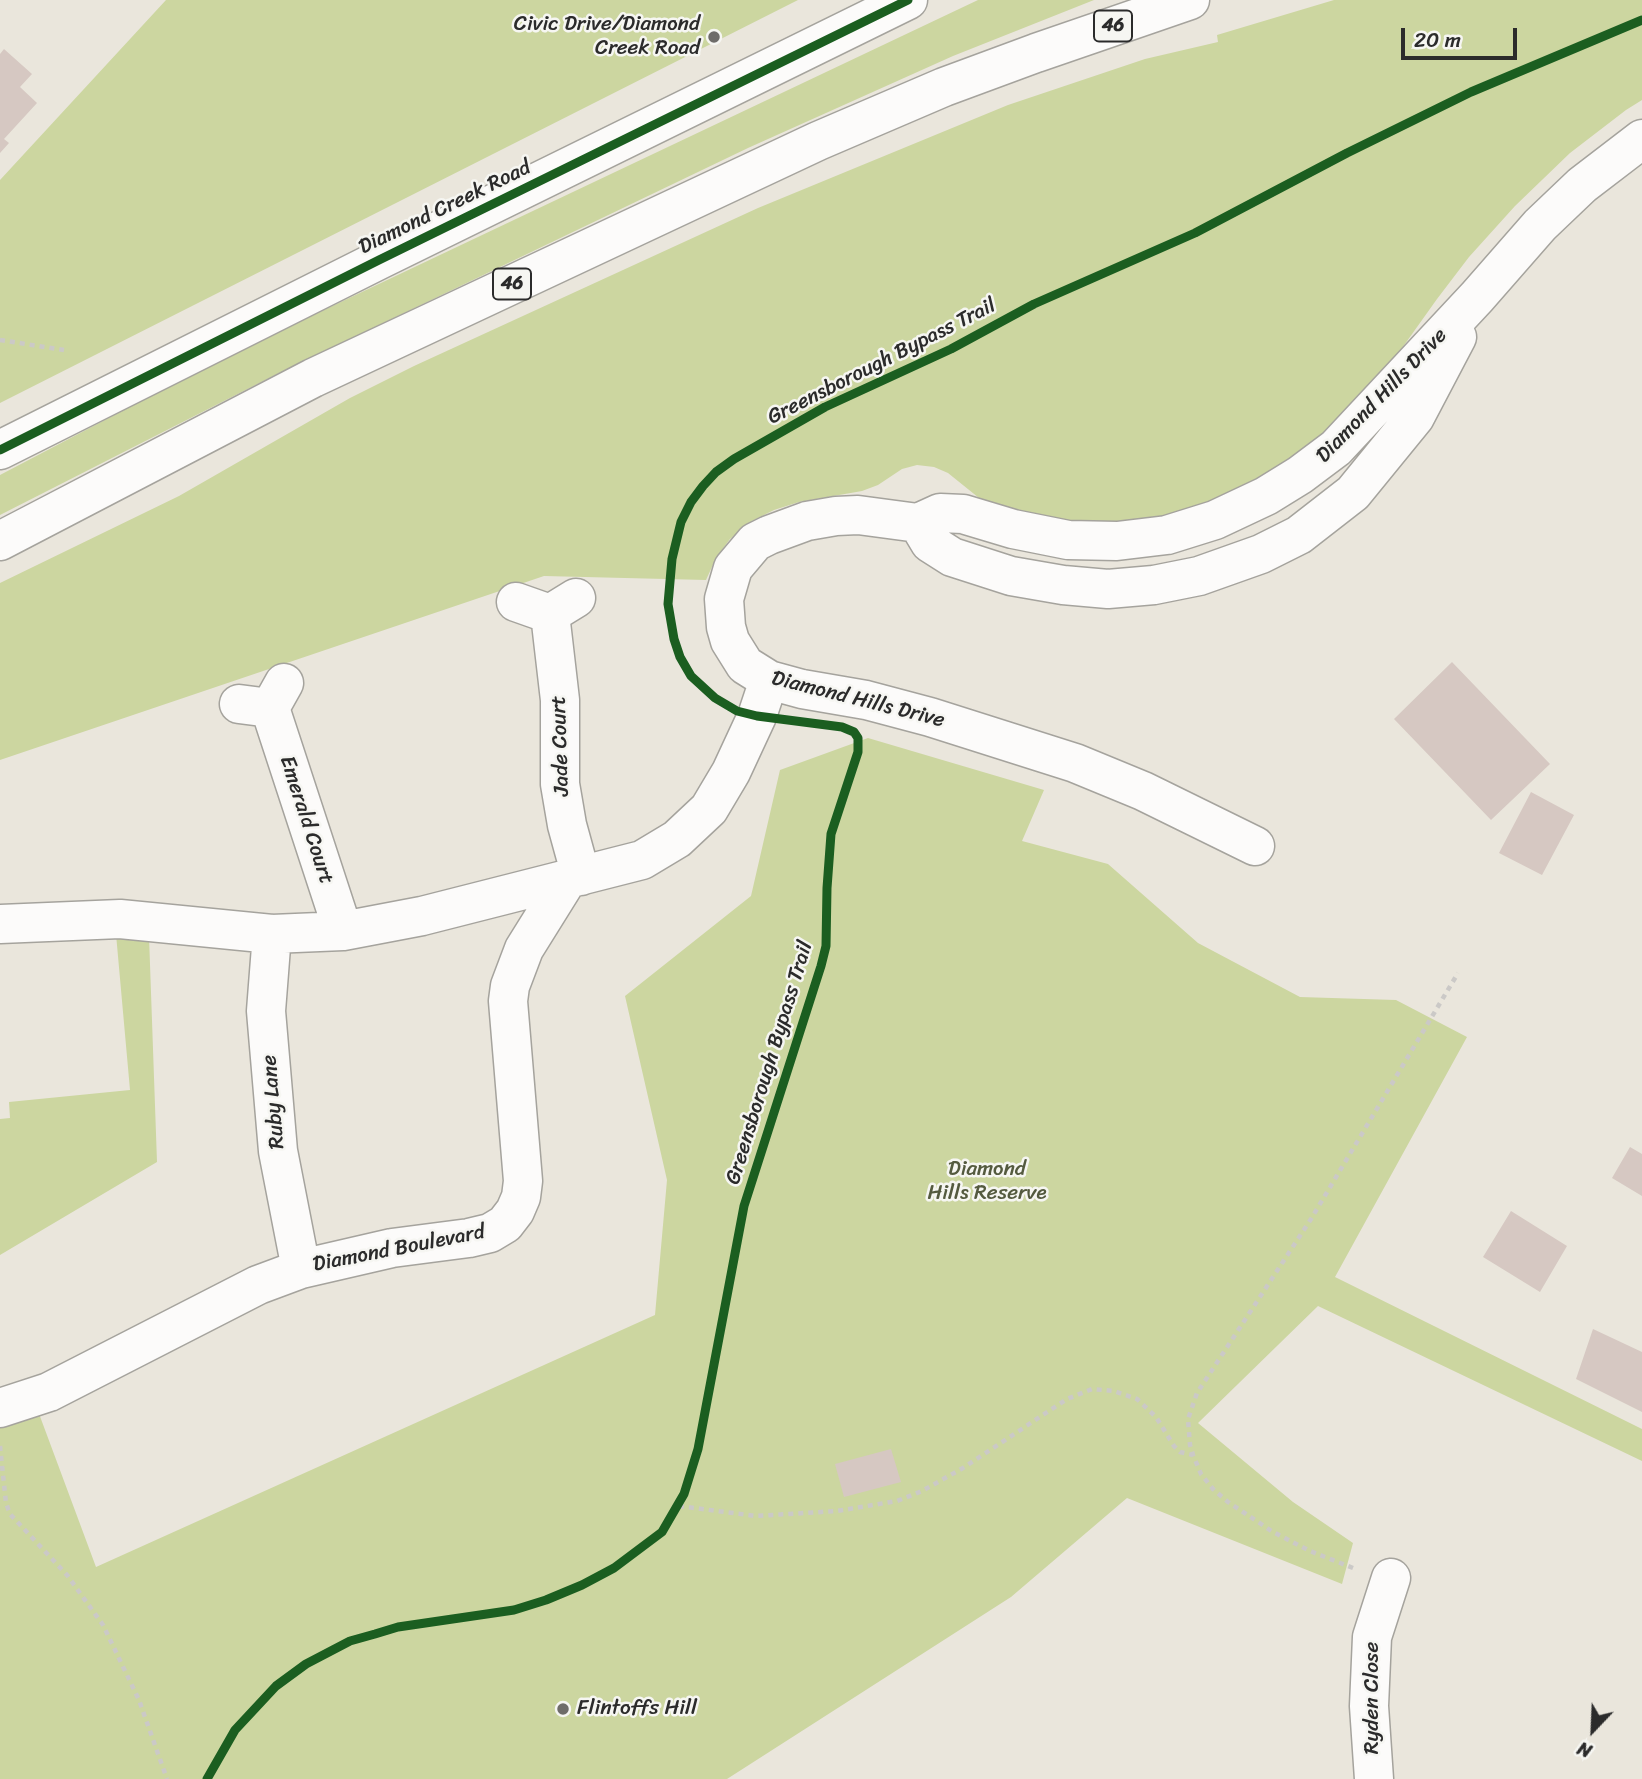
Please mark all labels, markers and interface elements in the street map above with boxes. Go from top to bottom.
road number: 46 [1094,10,1132,42]
place label: Civic Drive/Diamond Creek Road [514,12,700,62]
scale bar [1404,14,1520,58]
text: 20 m [1414,21,1461,59]
marker: Civic Drive/Diamond Creek Road [706,29,722,45]
street label: Diamond Creek Road [355,155,535,261]
road number: 46 [493,268,531,300]
street label: Greensborough Bypass Trail [764,293,1000,431]
street label: Diamond Hills Drive [1311,323,1453,469]
street label: Diamond Hills Drive [769,666,947,734]
street label: Jade Court [547,695,575,797]
street label: Emerald Court [273,753,339,887]
street label: Greensborough Bypass Trail [721,938,819,1188]
street label: Ruby Lane [257,1054,291,1150]
park label: Diamond Hills Reserve [927,1157,1047,1207]
street label: Diamond Boulevard [311,1220,487,1278]
street label: Ryden Close [1360,1642,1386,1754]
north arrow [1558,1695,1628,1765]
place label: Flintoffs Hill [577,1696,697,1722]
marker: Flintoffs Hill [555,1701,571,1717]
text: N [1572,1732,1597,1768]

